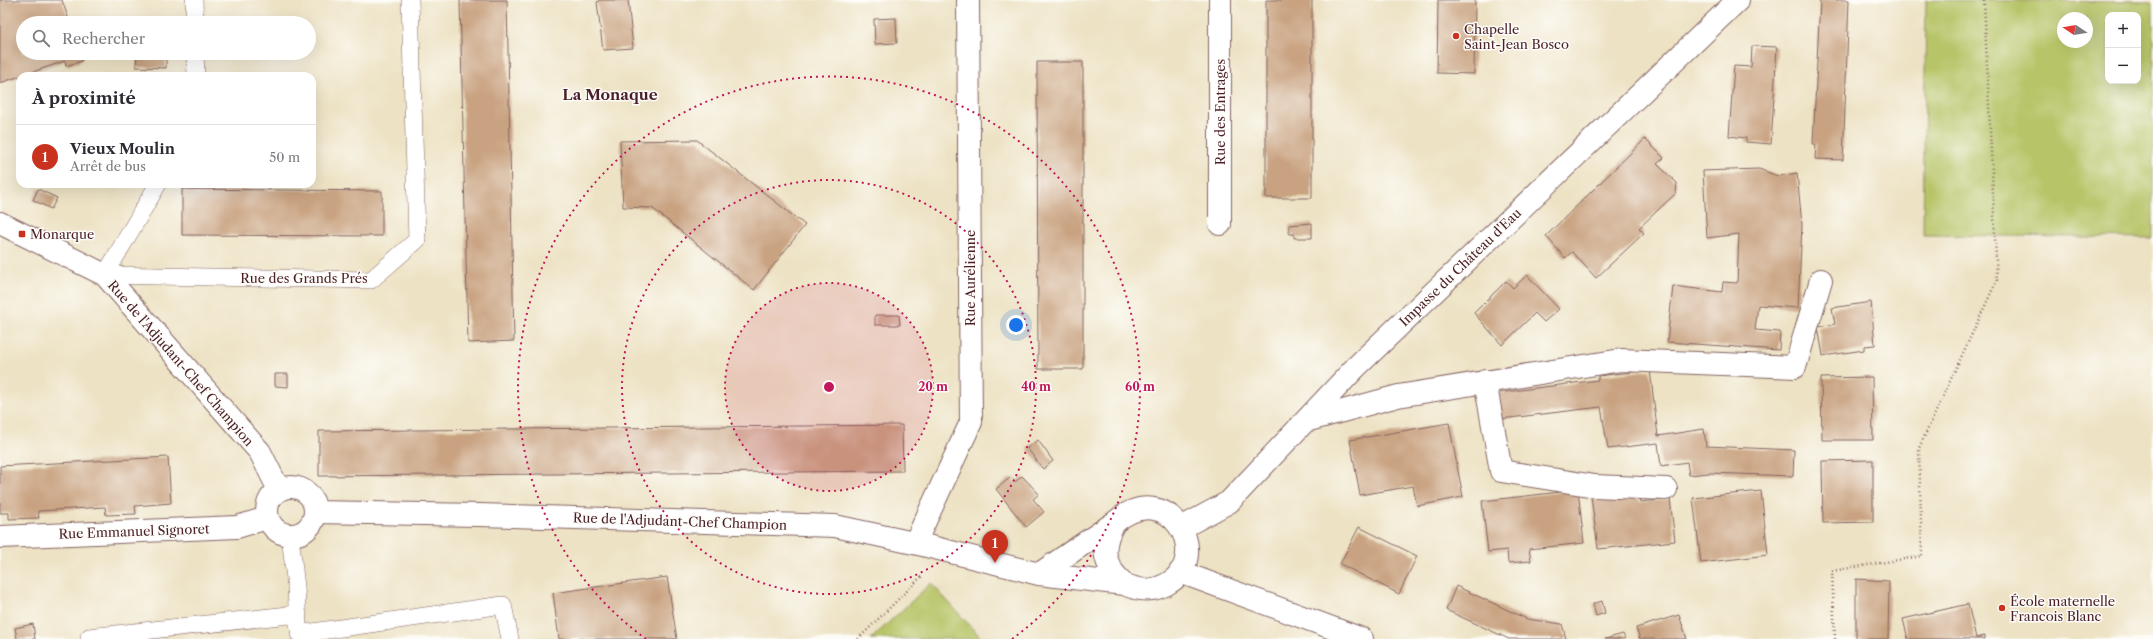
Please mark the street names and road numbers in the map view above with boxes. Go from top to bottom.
street label: Rue des Entrages [1212,59,1228,165]
street label: Impasse du Château d'Eau [1396,205,1524,329]
street label: Rue Aurélienne [962,230,978,326]
street label: Rue des Grands Prés [240,270,368,286]
street label: Rue de l'Adjudant-Chef Champion [105,277,257,449]
street label: Rue de l'Adjudant-Chef Champion [573,509,787,533]
street label: Rue Emmanuel Signoret [58,520,210,542]

